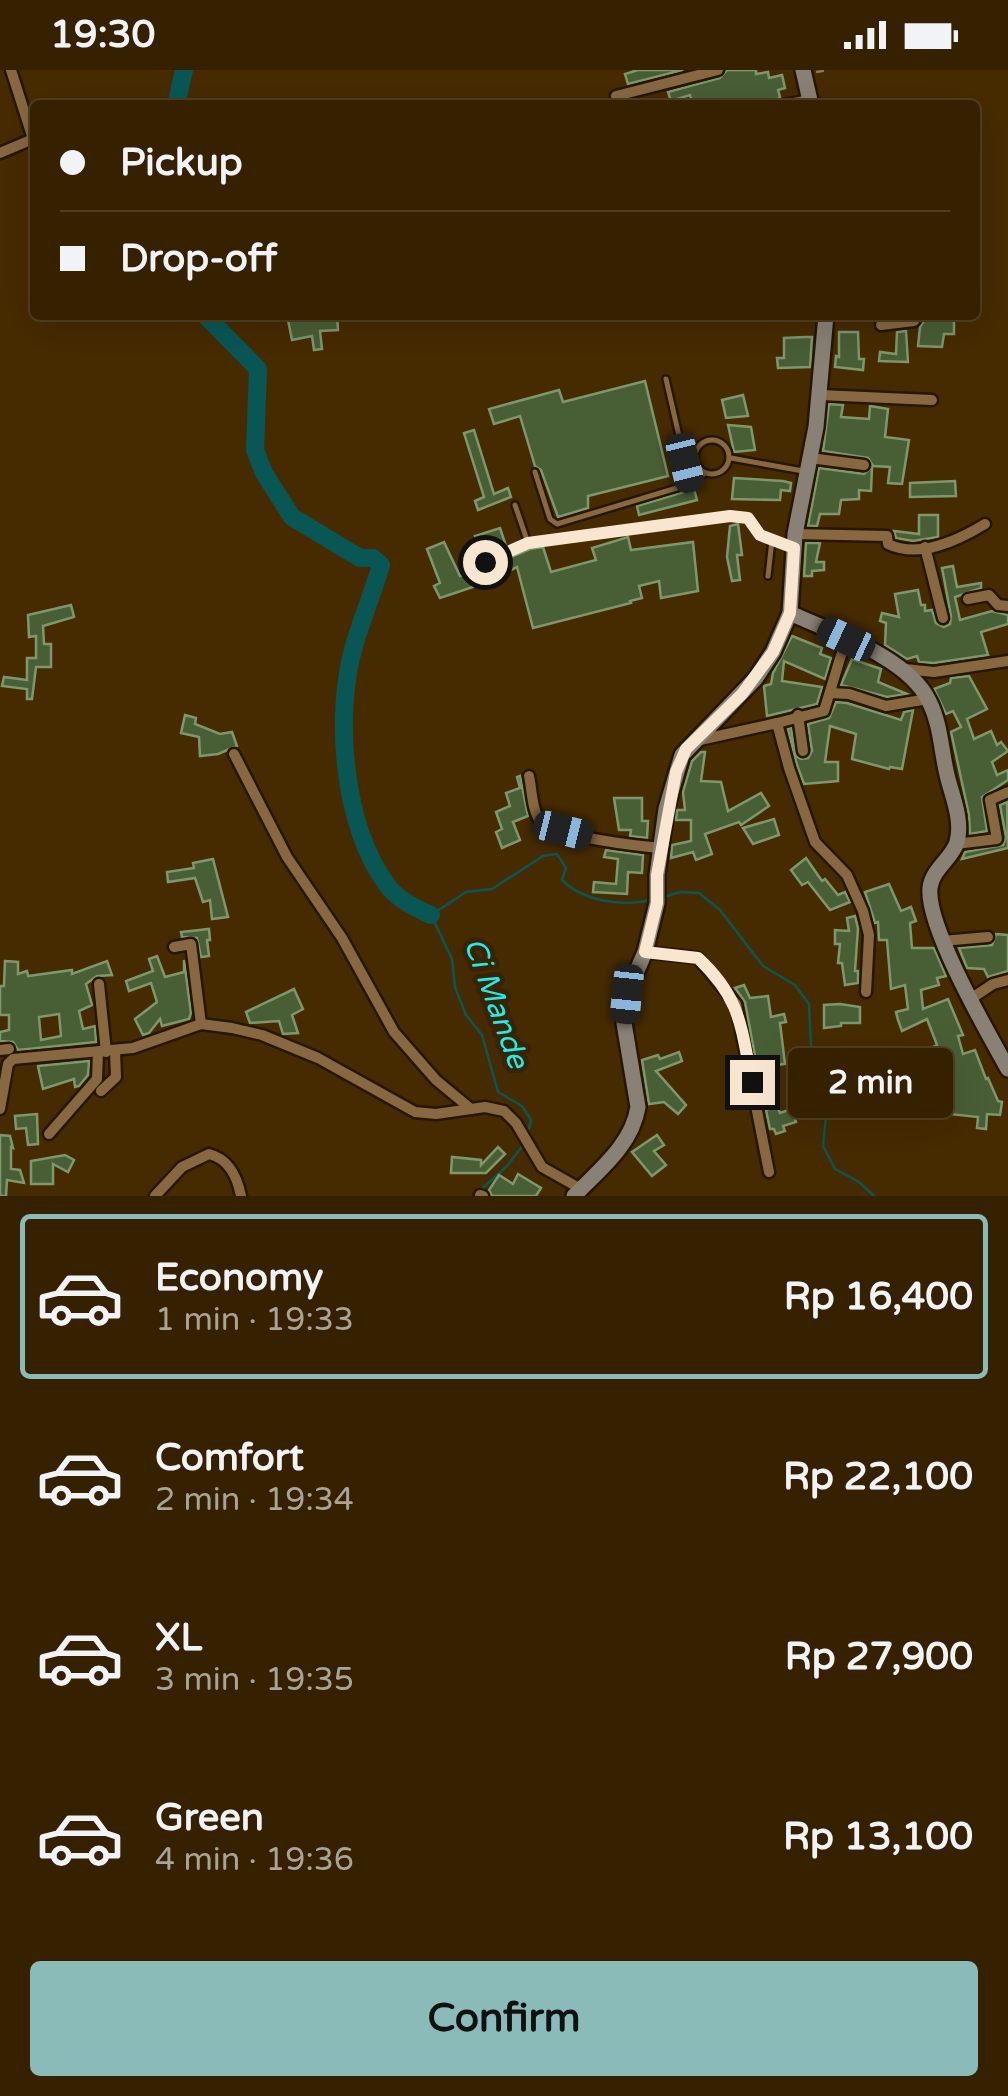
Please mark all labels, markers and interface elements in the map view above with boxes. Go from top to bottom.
text: 19:30 [50,12,155,58]
text: Pickup [120,140,243,186]
text: Drop-off [120,236,277,282]
car [663,430,707,496]
route start [463,540,508,585]
car [812,613,880,665]
car [530,808,596,852]
water label: Ci Mande [455,933,537,1075]
car [609,963,645,1025]
callout: 2 min [787,1047,952,1117]
route end [730,1060,775,1105]
text: 2 min [828,1064,913,1102]
icon: car [35,1252,125,1342]
text: Economy [155,1255,323,1301]
text: Rp 16,400 [784,1274,973,1320]
text: 1 min · 19:33 [155,1301,354,1339]
icon: car [35,1432,125,1522]
text: Comfort [155,1435,304,1481]
text: Rp 22,100 [783,1454,973,1500]
text: 2 min · 19:34 [155,1481,354,1519]
icon: car [35,1612,125,1702]
text: XL [155,1615,202,1661]
text: Rp 27,900 [785,1634,973,1680]
text: 3 min · 19:35 [155,1661,354,1699]
icon: car [35,1792,125,1882]
text: Green [155,1795,264,1841]
text: Rp 13,100 [783,1814,973,1860]
text: 4 min · 19:36 [155,1841,354,1879]
button: Confirm [30,1961,978,2076]

